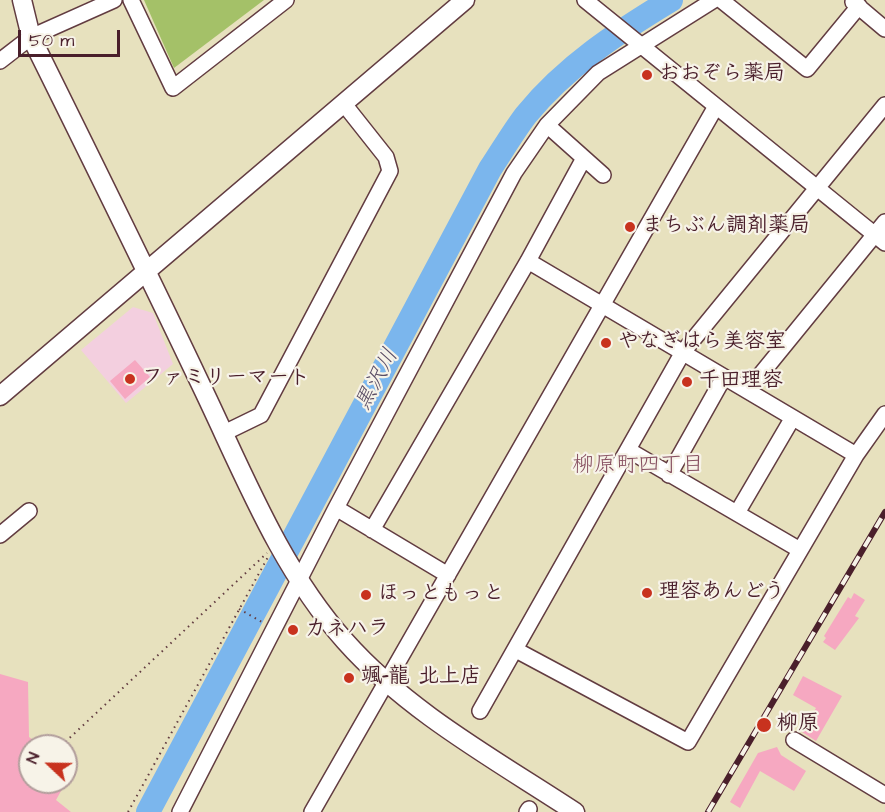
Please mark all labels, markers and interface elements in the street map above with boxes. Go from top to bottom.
scale bar [21,18,123,56]
text: 50 m [29,28,74,53]
place label: おおぞら薬局 [659,62,785,88]
marker: おおぞら薬局 [640,68,654,82]
place label: まちぶん調剤薬局 [642,214,810,240]
marker: まちぶん調剤薬局 [623,220,637,234]
place label: やなぎはら美容室 [618,330,786,356]
marker: やなぎはら美容室 [599,336,613,350]
water label: 黒沢川 [351,345,405,415]
place label: ファミリーマート [142,366,310,392]
place label: 千田理容 [699,369,783,395]
marker: ファミリーマート [123,372,137,386]
marker: 千田理容 [680,375,694,389]
district label: 柳原町四丁目 [572,453,704,479]
place label: 理容あんどう [659,580,785,606]
place label: ほっともっと [378,582,504,608]
marker: 理容あんどう [640,586,654,600]
marker: ほっともっと [359,588,373,602]
place label: カネハラ [305,617,389,643]
marker: カネハラ [286,623,300,637]
place label: 颯-龍 北上店 [361,665,481,691]
marker: 颯-龍 北上店 [342,671,356,685]
place label: 柳原 [777,712,819,738]
marker: 柳原 [755,716,773,734]
north arrow [18,734,78,794]
text: N [21,749,45,767]

